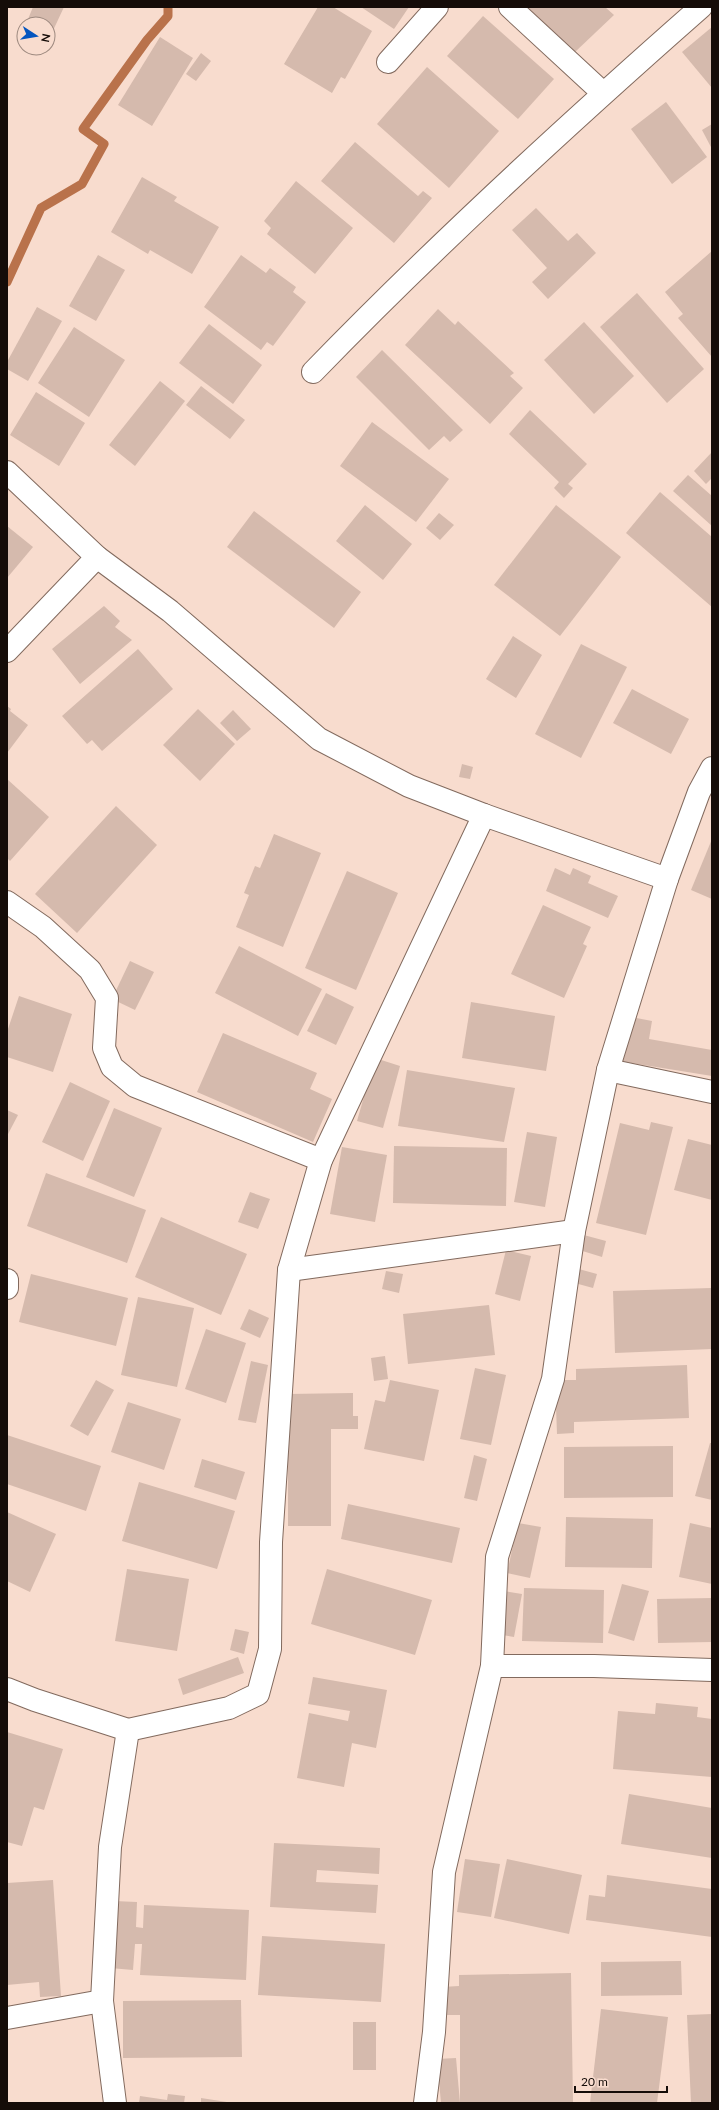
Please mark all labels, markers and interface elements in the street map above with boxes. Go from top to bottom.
north arrow [16,16,56,56]
text: N [39,33,54,44]
scale bar [575,2068,667,2094]
text: 20 m [581,2074,608,2089]

